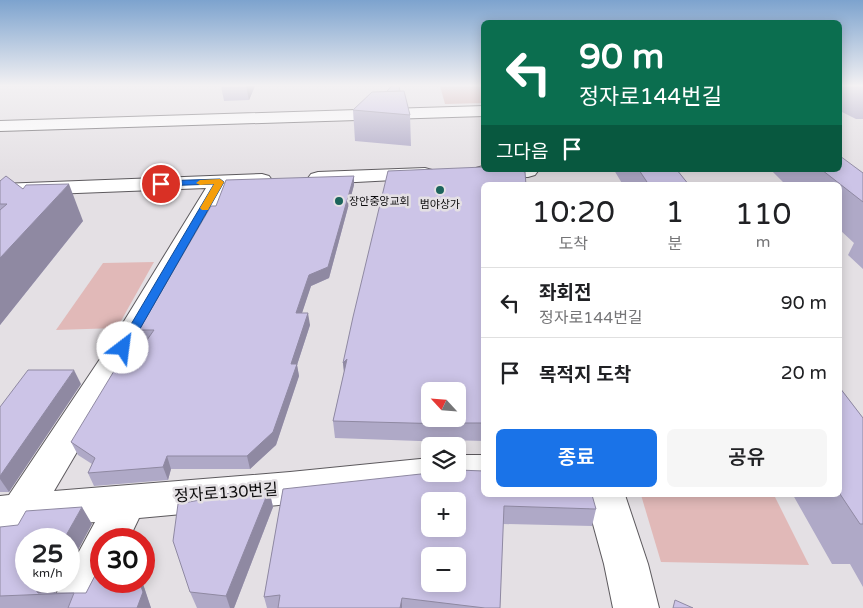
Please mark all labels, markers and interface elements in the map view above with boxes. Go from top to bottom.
text: 90 m [579,36,664,78]
icon: left [496,40,561,105]
text: 정자로144번길 [579,84,722,110]
icon: arrive [558,135,586,163]
text: 그다음 [496,141,548,163]
pin [140,163,182,205]
icon: arrive [147,170,175,198]
marker: 범야상가 [434,184,446,196]
text: 10:20 [532,194,615,231]
text: 1 [665,194,684,231]
marker: 장안중앙교회 [333,195,345,207]
place label: 장안중앙교회 [349,195,410,208]
text: 110 [735,196,791,233]
place label: 범야상가 [420,198,460,211]
text: m [756,232,770,252]
text: 도착 [558,234,588,254]
text: 분 [667,234,682,254]
text: 좌회전 [539,282,591,304]
icon: left [496,289,524,317]
text: 90 m [781,292,827,314]
text: 정자로144번길 [539,308,643,328]
position arrow [96,321,148,373]
icon: arrive [496,359,524,387]
text: 20 m [781,362,827,384]
text: 목적지 도착 [539,364,631,386]
north arrow [421,382,466,428]
map controls [421,382,466,592]
button: 종료 [496,429,657,487]
button: 공유 [667,429,827,487]
button: layers [421,437,466,482]
street label: 정자로130번길 [174,479,278,507]
button: + [421,492,466,537]
speed limit sign: 30 [90,528,155,593]
text: 25 [32,539,63,569]
button: − [421,547,466,592]
text: km/h [32,566,63,580]

